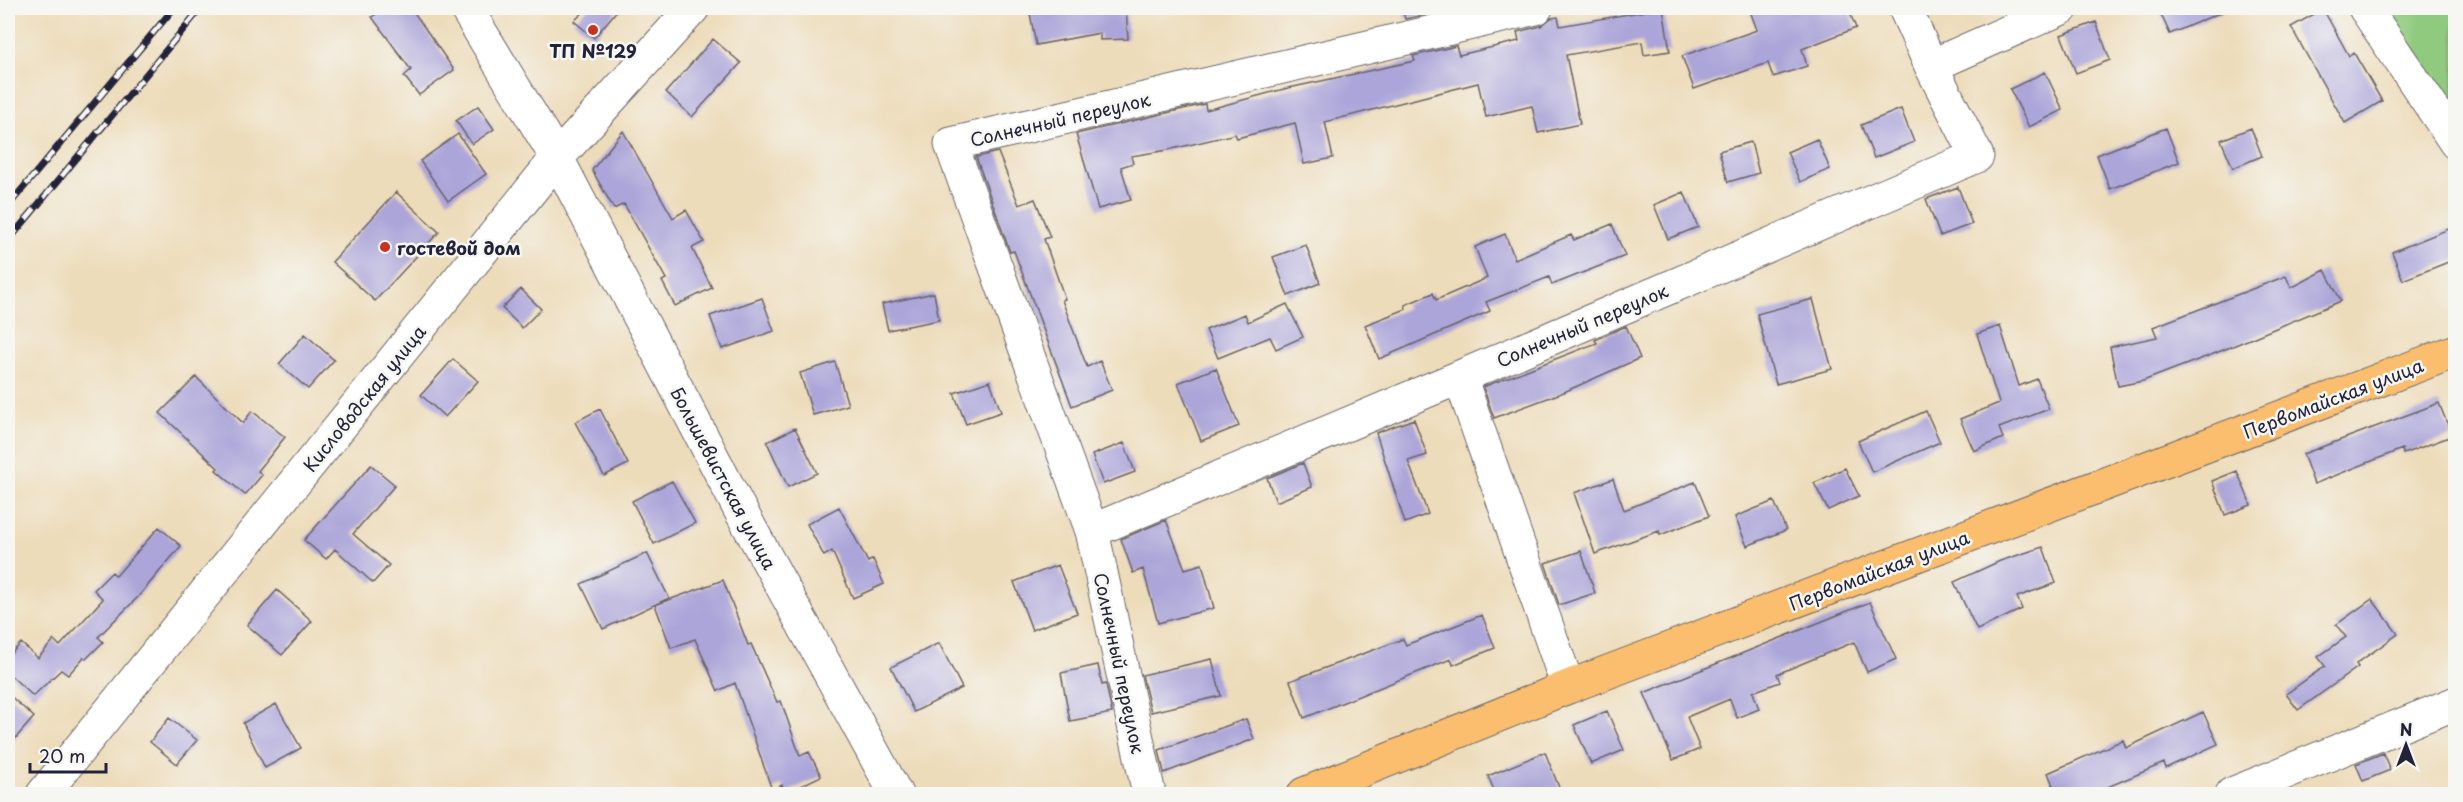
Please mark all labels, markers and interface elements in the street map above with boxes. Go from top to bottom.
marker: ТП №129 [586,23,600,37]
place label: ТП №129 [549,37,637,64]
street label: Солнечный переулок [967,85,1153,153]
place label: гостевой дом [397,234,521,261]
marker: гостевой дом [378,240,392,254]
street label: Солнечный переулок [1492,276,1672,373]
street label: Кисловодская улица [296,318,432,477]
street label: Первомайская улица [2239,351,2428,445]
street label: Большевистская улица [664,382,784,575]
street label: Первомайская улица [1785,523,1974,617]
street label: Солнечный переулок [1088,570,1152,756]
north arrow [2376,715,2436,775]
text: N [2400,717,2412,741]
scale bar [30,736,106,774]
text: 20 m [39,742,85,769]

